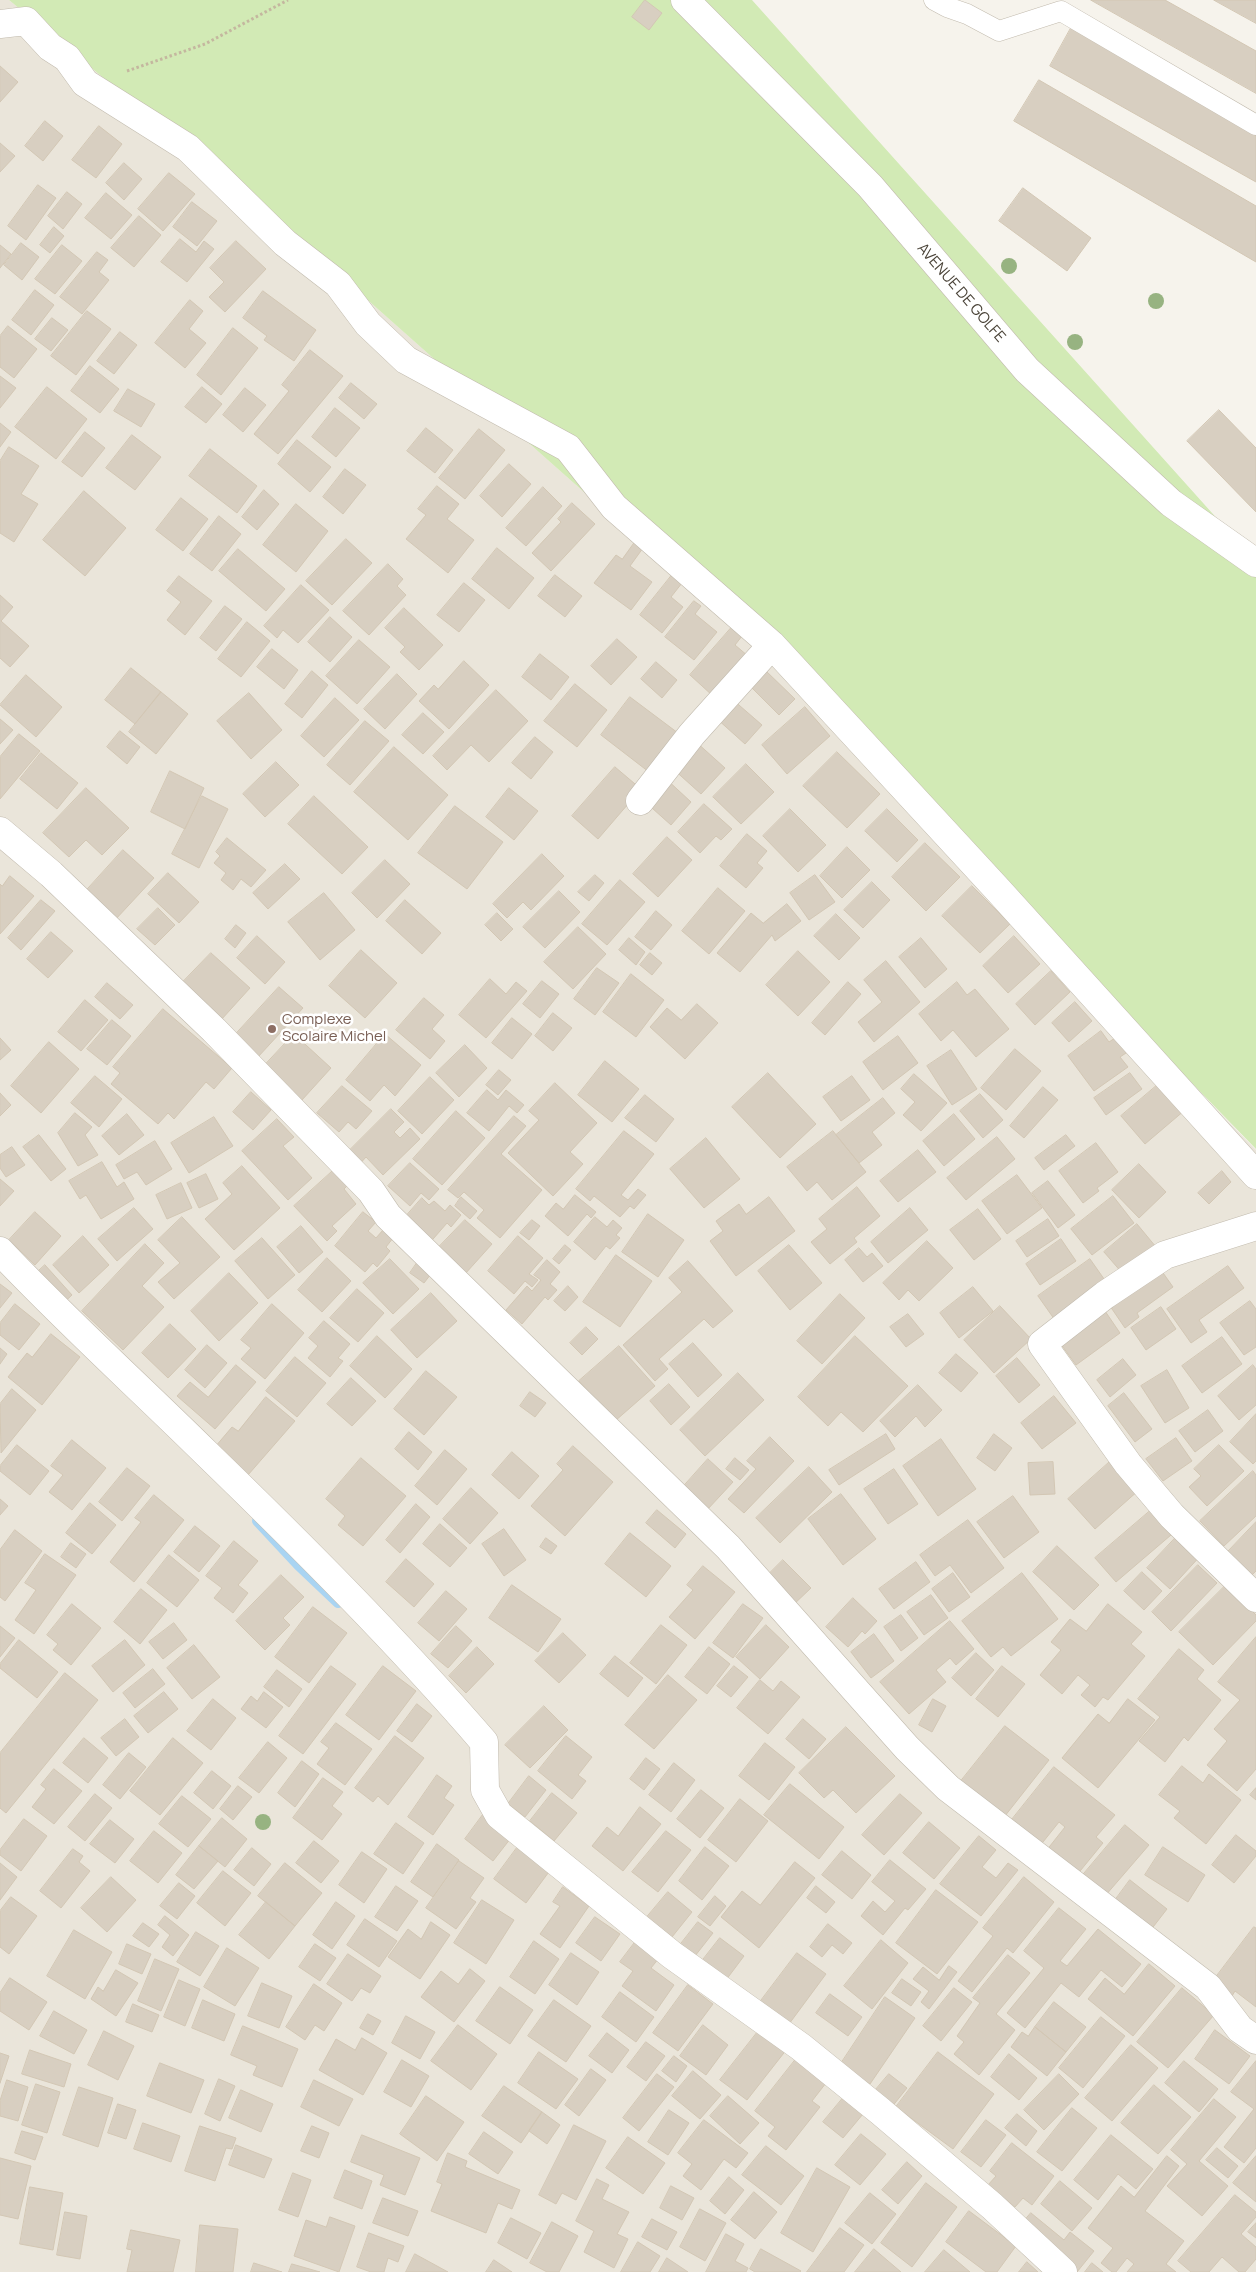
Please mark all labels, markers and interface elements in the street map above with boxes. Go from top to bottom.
street label: AVENUE DE GOLFE [913,240,1009,346]
place label: Complexe Scolaire Michel [282,1011,386,1046]
marker: Complexe Scolaire Michel [266,1023,278,1035]

